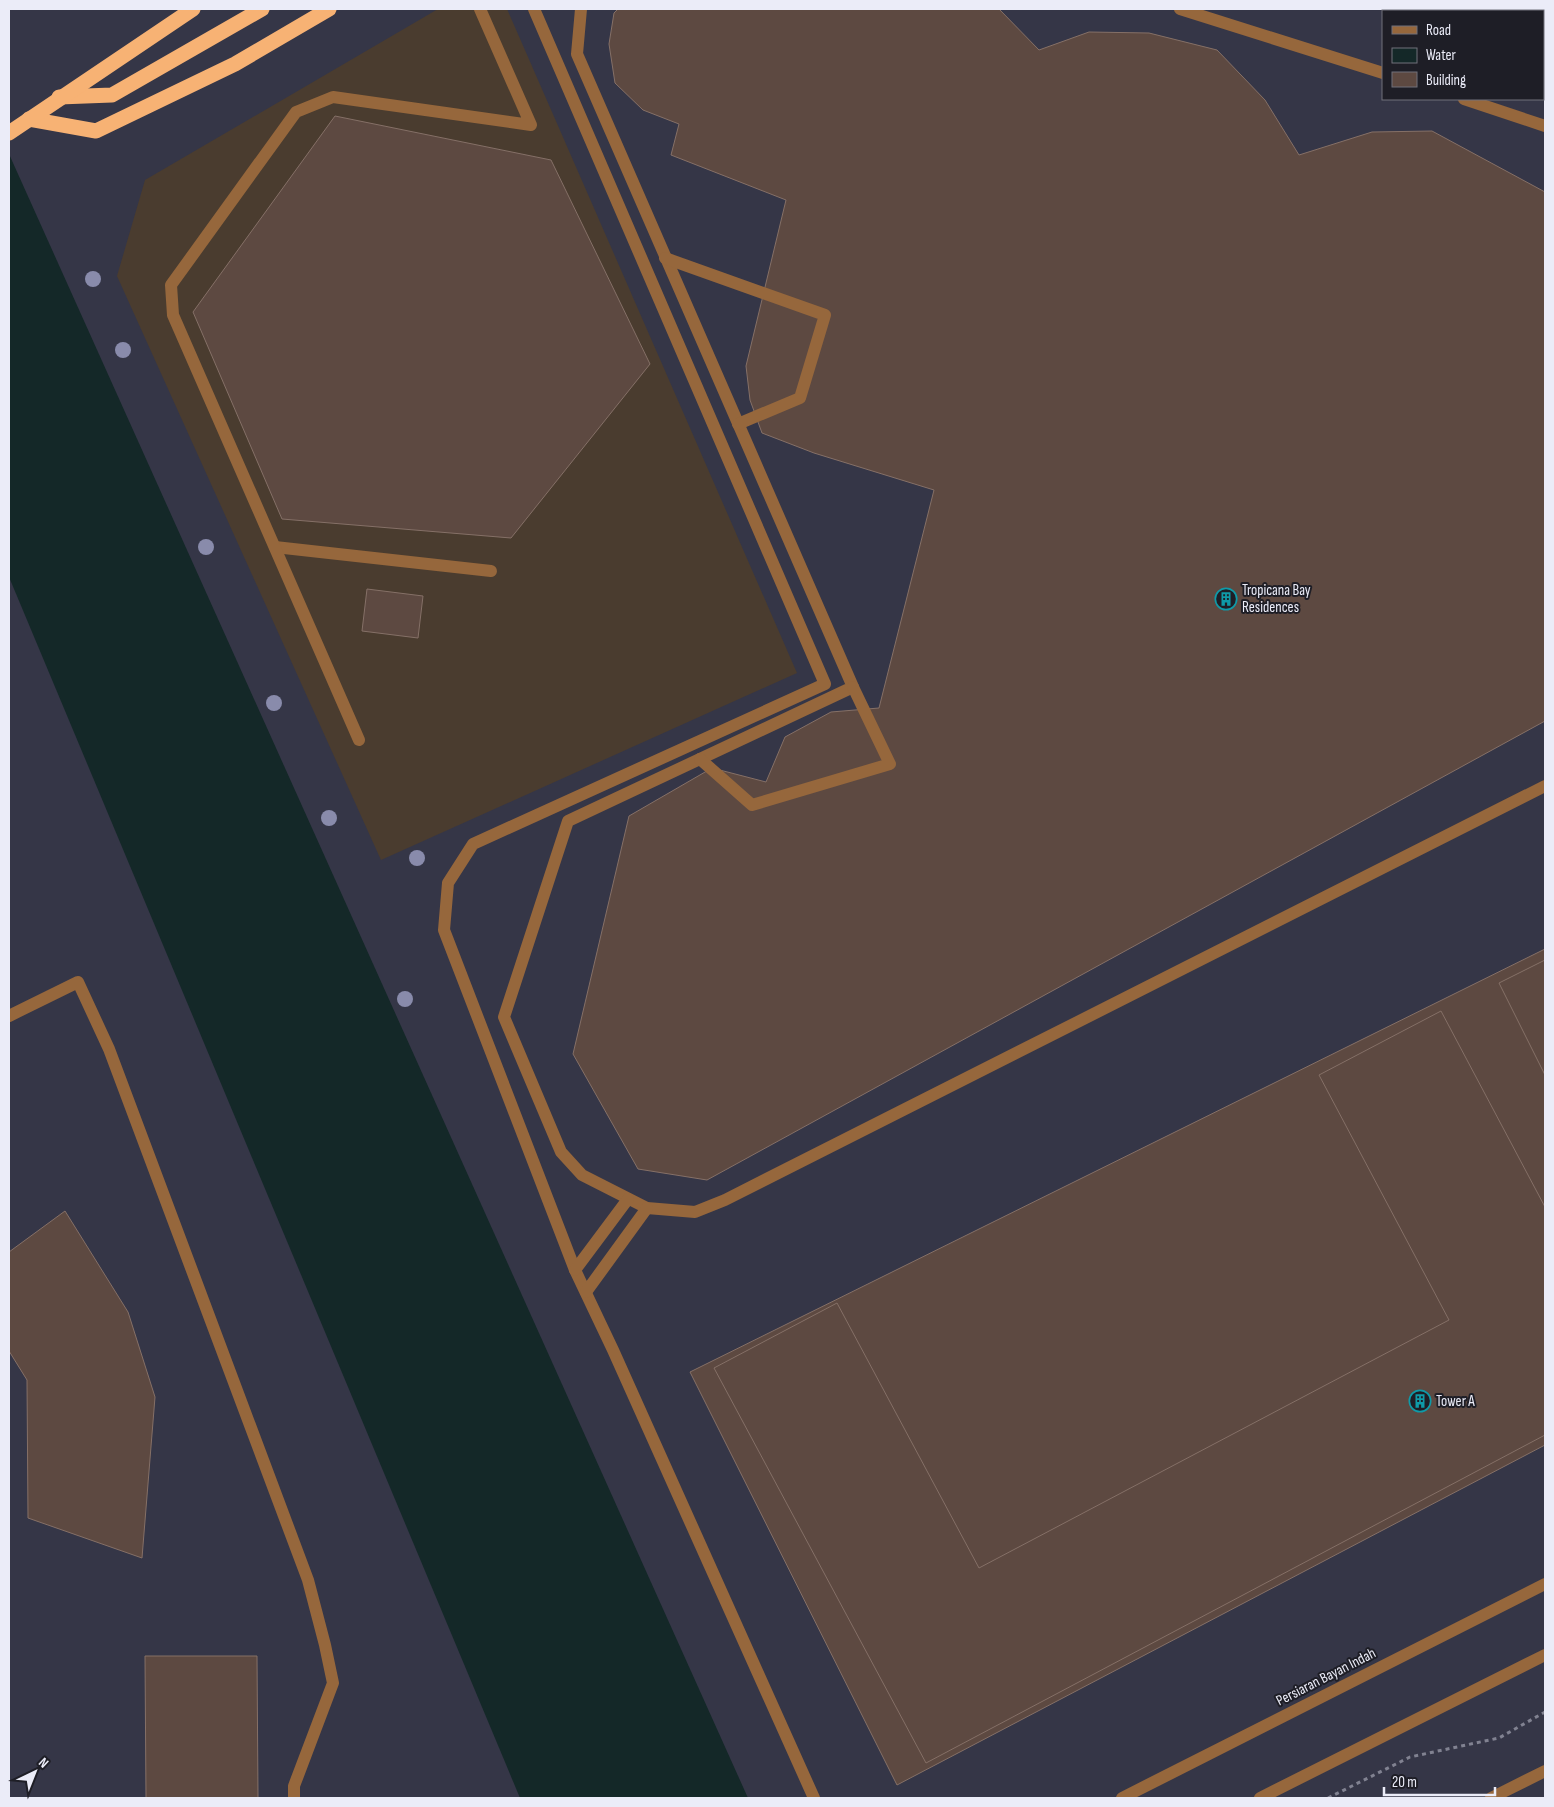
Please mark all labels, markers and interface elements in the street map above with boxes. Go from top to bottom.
legend [1382,10,1544,100]
text: Road [1426,21,1451,40]
text: Water [1426,46,1457,65]
text: Building [1426,71,1466,90]
place label: Tropicana Bay Residences [1242,581,1311,617]
building icon: Tropicana Bay Residences [1214,587,1238,611]
building icon: Tower A [1408,1389,1432,1413]
place label: Tower A [1436,1392,1475,1411]
street label: Persiaran Bayan Indah [1273,1644,1379,1710]
north arrow [10,1747,60,1797]
text: N [35,1754,52,1772]
scale bar [1384,1764,1495,1796]
text: 20 m [1392,1773,1417,1792]

